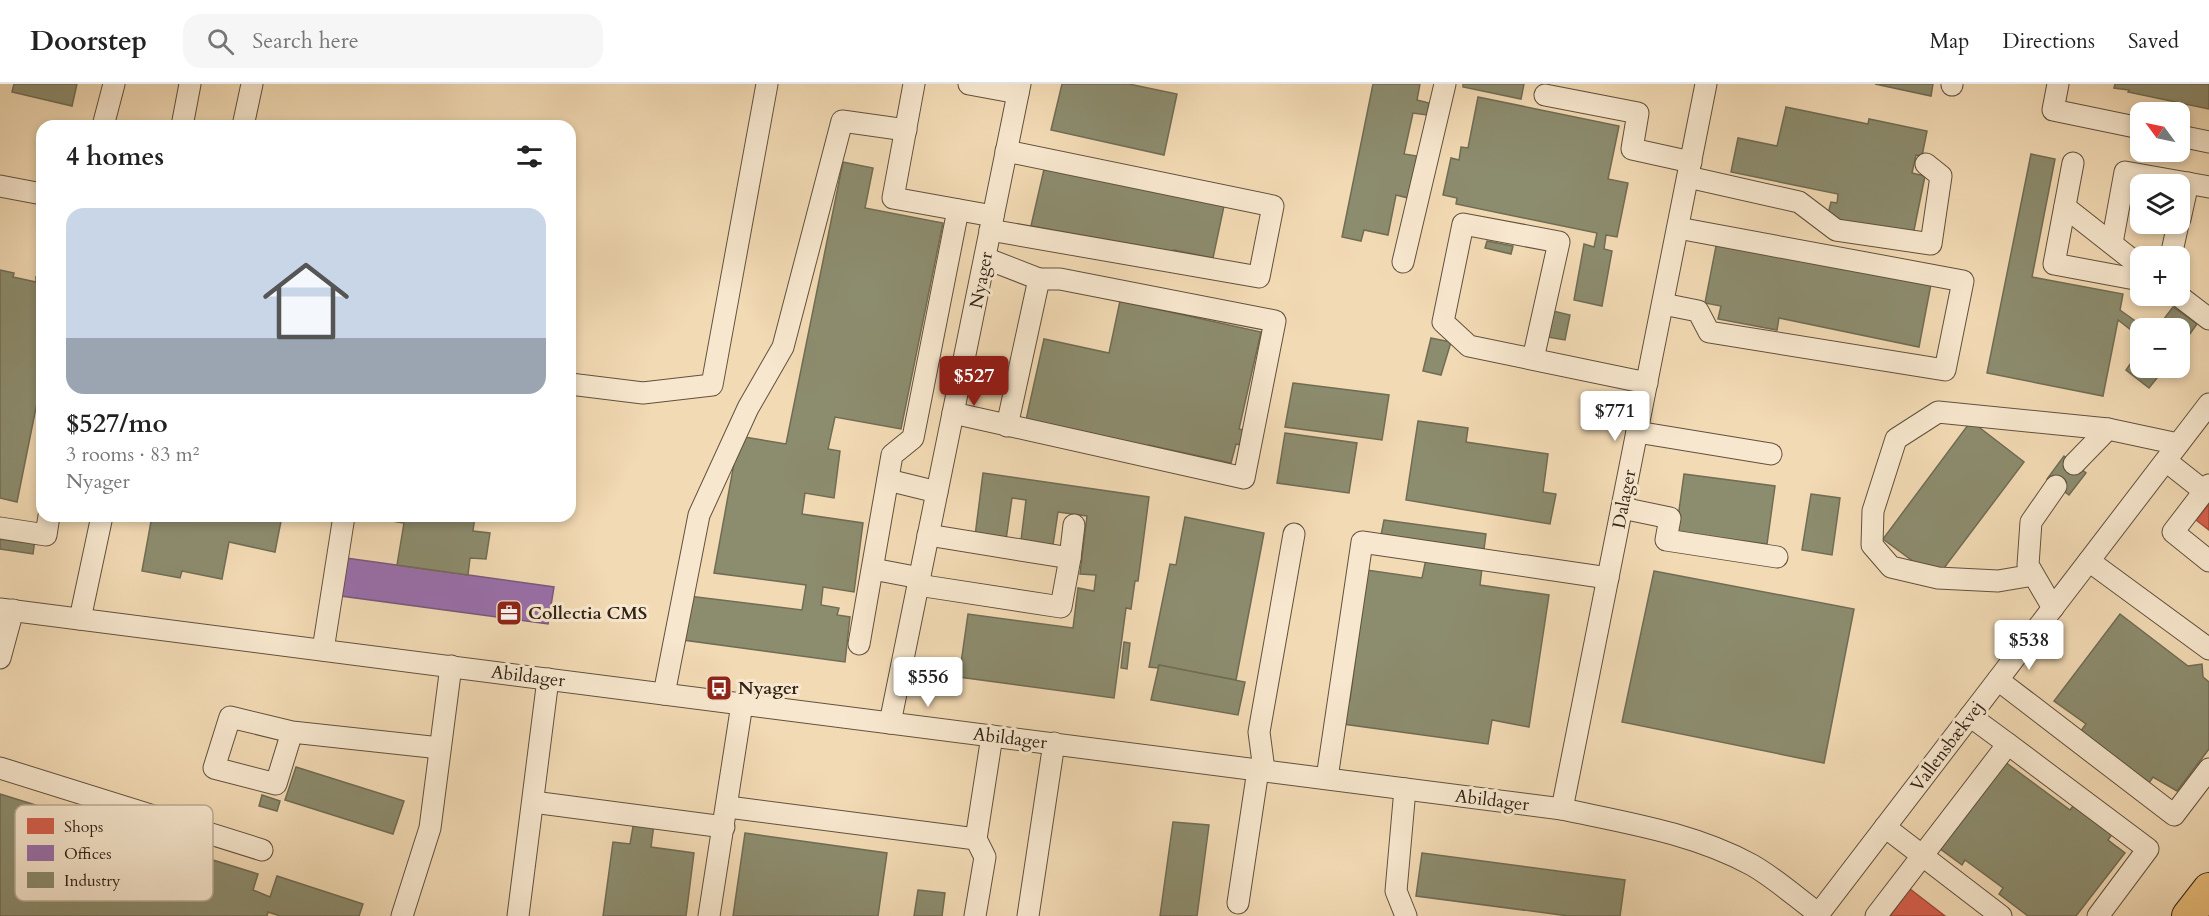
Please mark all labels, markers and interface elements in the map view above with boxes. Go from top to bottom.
search box [183,14,603,68]
text: Doorstep [30,22,147,60]
icon: search [204,25,237,58]
text: Search here [252,26,359,56]
text: Map [1929,27,1969,56]
text: Directions [2002,27,2095,56]
text: Saved [2128,27,2179,56]
north arrow [2130,102,2190,162]
map controls [2130,102,2190,378]
text: 4 homes [66,139,164,174]
icon: filters [513,140,546,173]
button: layers [2130,174,2190,234]
button: + [2130,246,2190,306]
icon: home [252,247,360,355]
street label: Nyager [964,249,999,311]
button: − [2130,318,2190,378]
pin: $527 [938,356,1010,407]
text: $527 [954,362,994,389]
pin: $771 [1579,391,1651,442]
text: $771 [1595,397,1635,424]
text: $527/mo [66,406,168,441]
text: 3 rooms · 83 m² [66,441,199,468]
street label: Dalager [1607,467,1643,531]
text: Nyager [66,468,130,495]
office icon: Collectia CMS [494,598,524,628]
place label: Collectia CMS [528,601,647,626]
pin: $538 [1993,620,2065,671]
text: $538 [2009,626,2049,653]
pin: $556 [892,657,964,708]
street label: Abildager [490,660,567,693]
text: $556 [908,663,948,690]
bus stop icon: Nyager [704,673,734,703]
place label: Nyager [738,676,799,701]
street label: Vallensbækvej [1905,696,1990,797]
street label: Abildager [972,722,1049,755]
street label: Abildager [1454,784,1531,817]
legend [15,805,213,901]
text: Shops [64,816,103,838]
text: Offices [64,843,112,865]
text: Industry [64,870,121,892]

